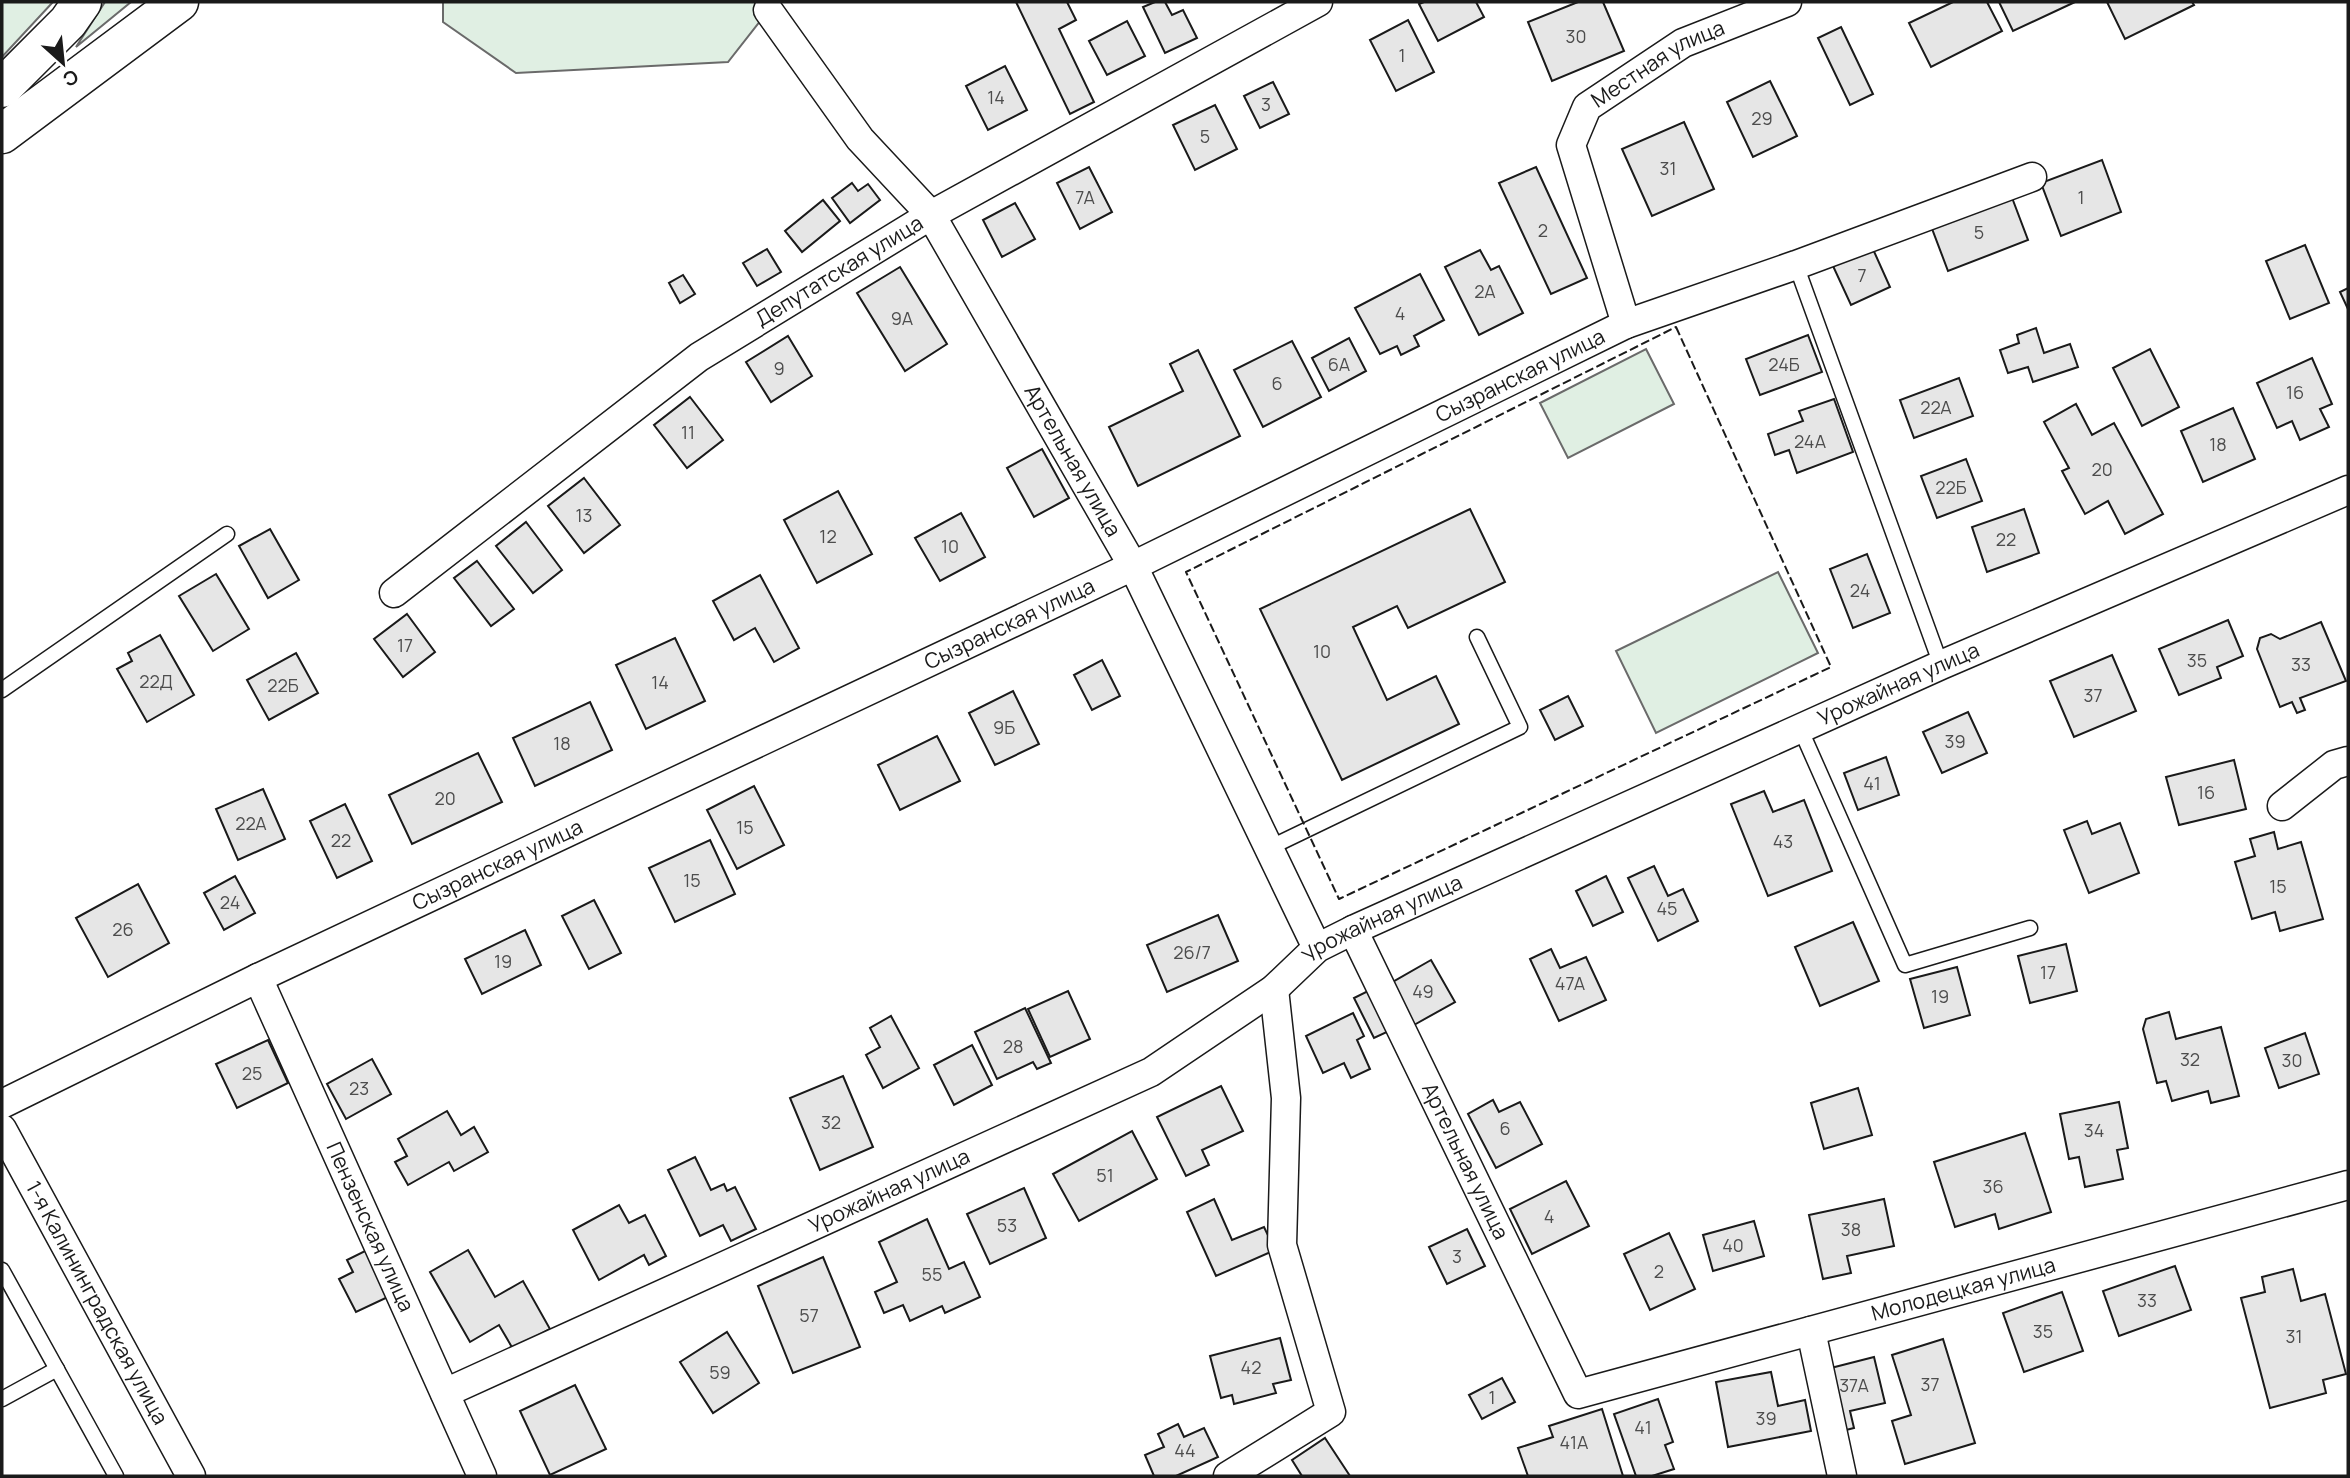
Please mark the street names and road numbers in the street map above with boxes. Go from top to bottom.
street label: Местная улица [1585,13,1728,113]
street label: Депутатская улица [749,208,928,332]
street label: Сызранская улица [1431,322,1609,428]
street label: Артельная улица [1019,379,1128,541]
street label: Сызранская улица [919,571,1099,675]
street label: Урожайная улица [1813,635,1983,732]
street label: Сызранская улица [407,812,587,916]
street label: Урожайная улица [1296,868,1466,968]
street label: Артельная улица [1416,1078,1516,1244]
street label: Пензенская улица [321,1137,421,1316]
street label: Урожайная улица [804,1141,974,1239]
street label: 1-я Калининградская улица [20,1176,175,1429]
street label: Молодецкая улица [1868,1250,2058,1327]

